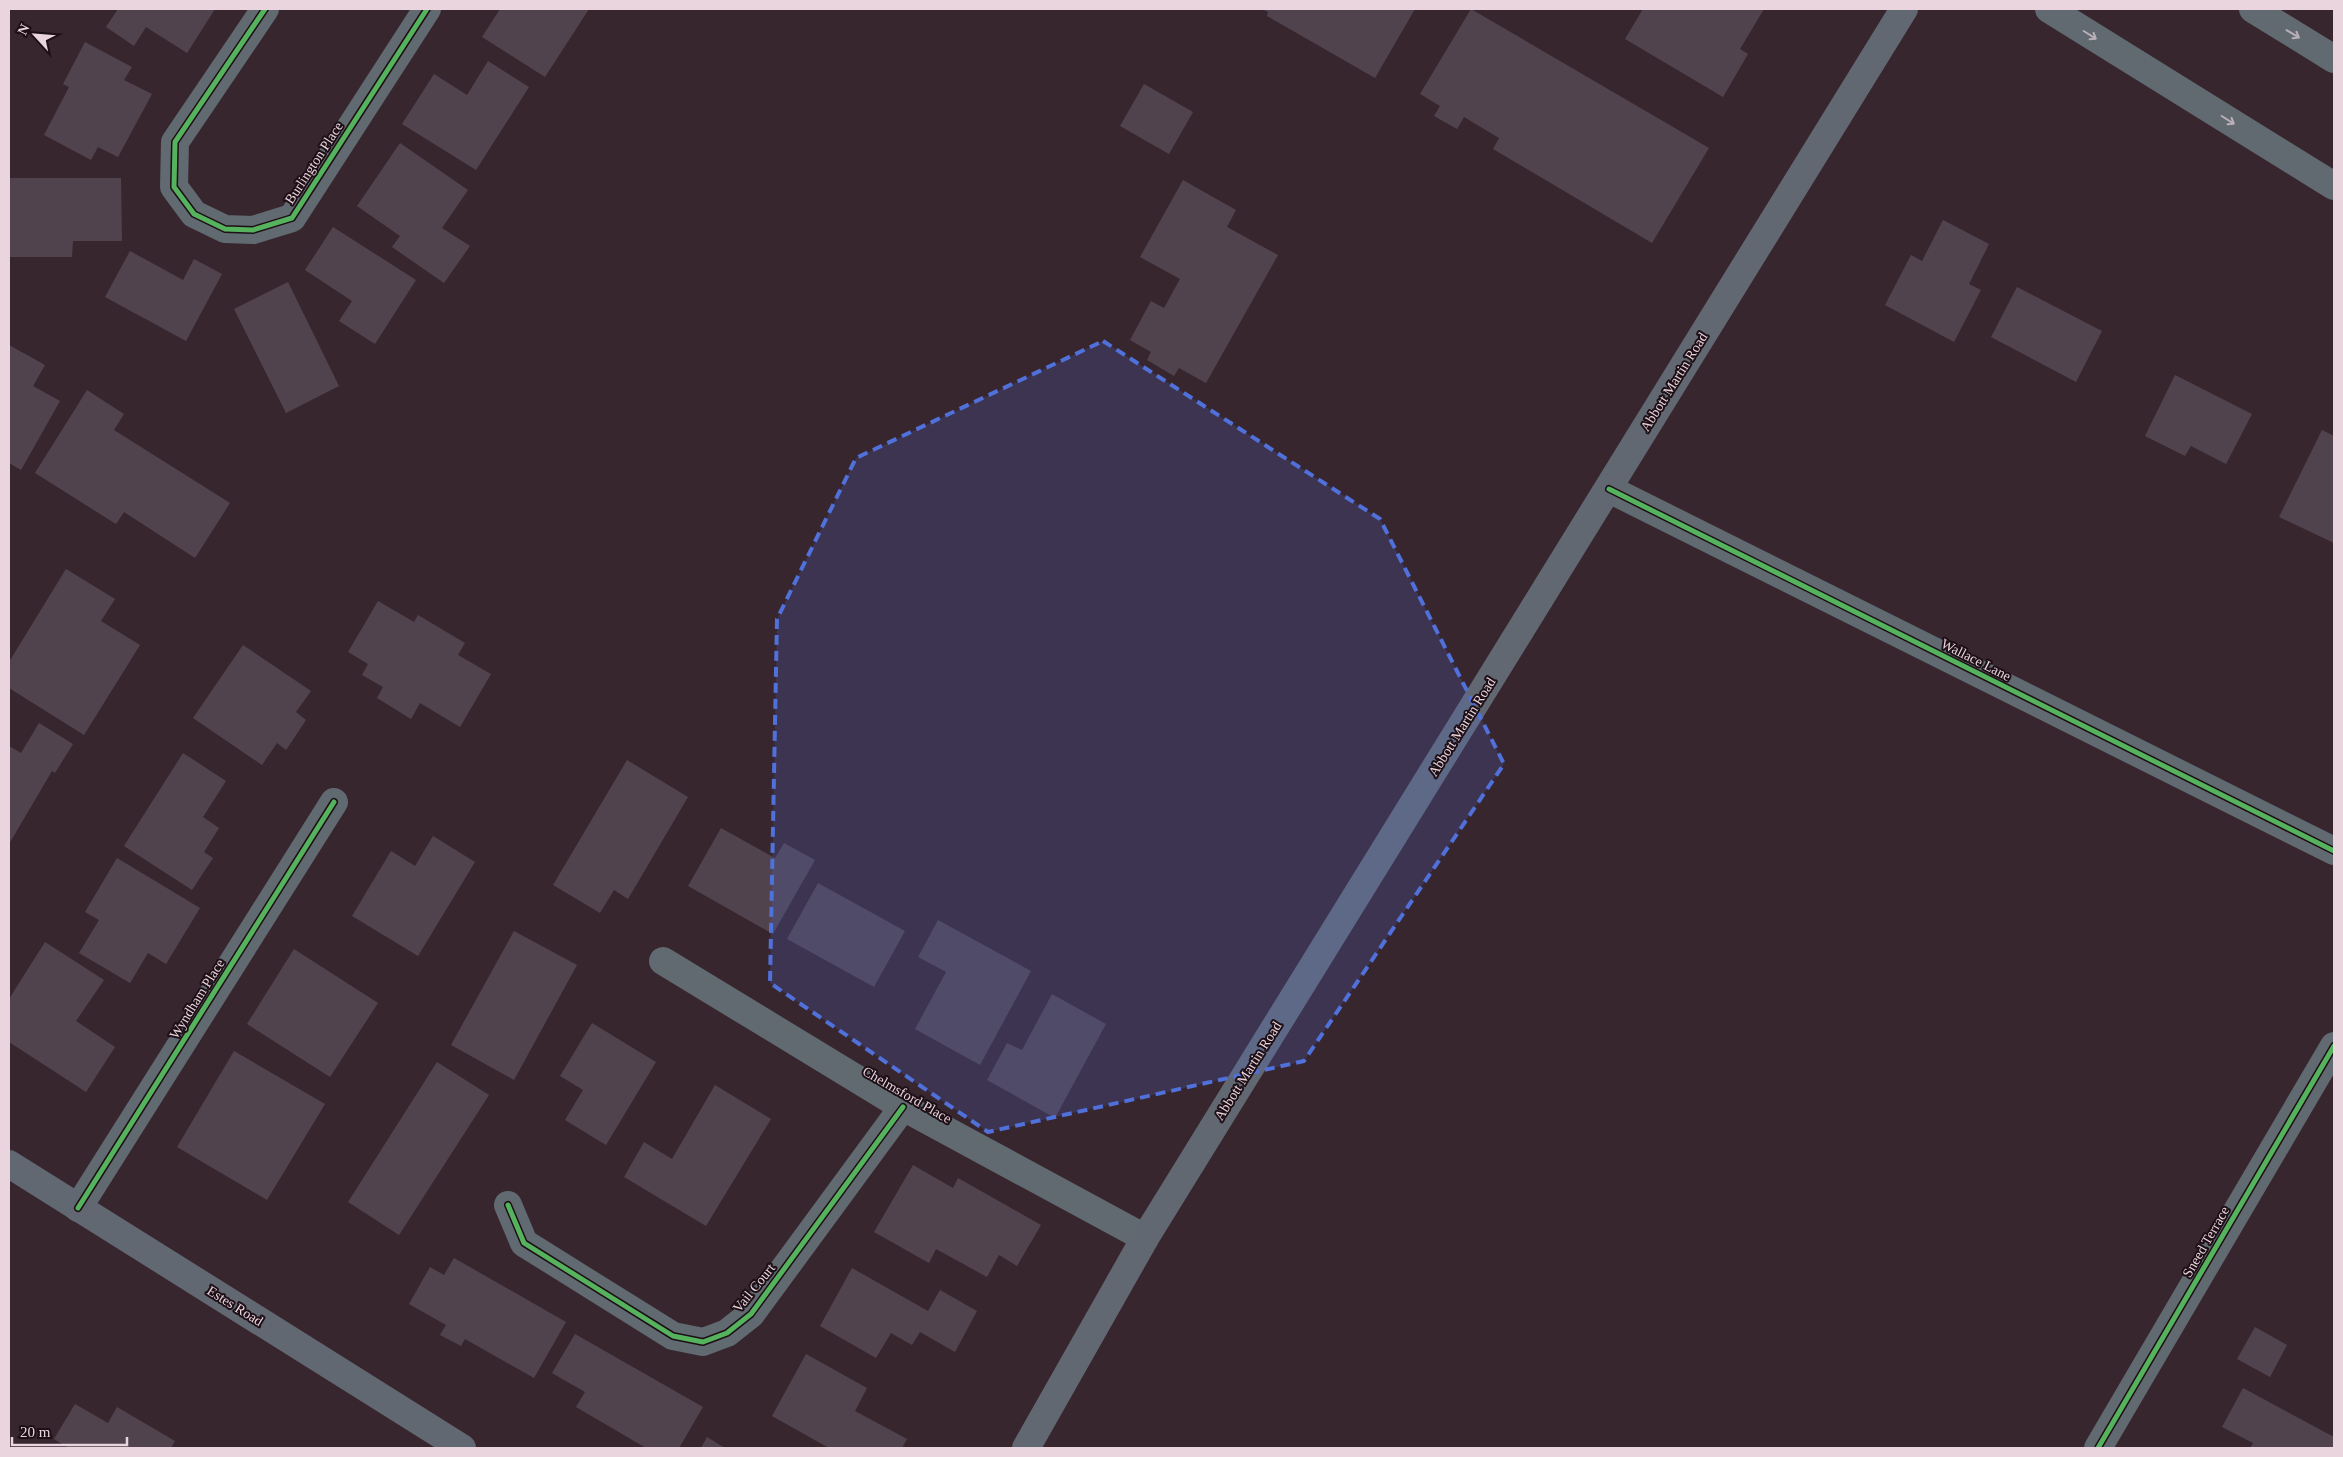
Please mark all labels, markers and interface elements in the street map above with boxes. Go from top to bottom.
north arrow [10,10,60,60]
text: N [15,22,33,37]
one-way arrow [2286,29,2300,39]
one-way arrow [2083,30,2097,40]
one-way arrow [2221,116,2235,126]
street label: Burlington Place [282,119,346,207]
street label: Abbott Martin Road [1638,330,1710,434]
street label: Wallace Lane [1939,636,2013,684]
street label: Abbott Martin Road [1426,675,1498,779]
street label: Wyndham Place [166,956,228,1042]
street label: Abbott Martin Road [1212,1019,1284,1123]
street label: Chelmsford Place [860,1064,954,1126]
street label: Sneed Terrace [2180,1204,2232,1280]
street label: Vail Court [730,1261,778,1315]
street label: Estes Road [204,1283,266,1329]
scale bar [12,1414,128,1446]
text: 20 m [20,1424,51,1440]

